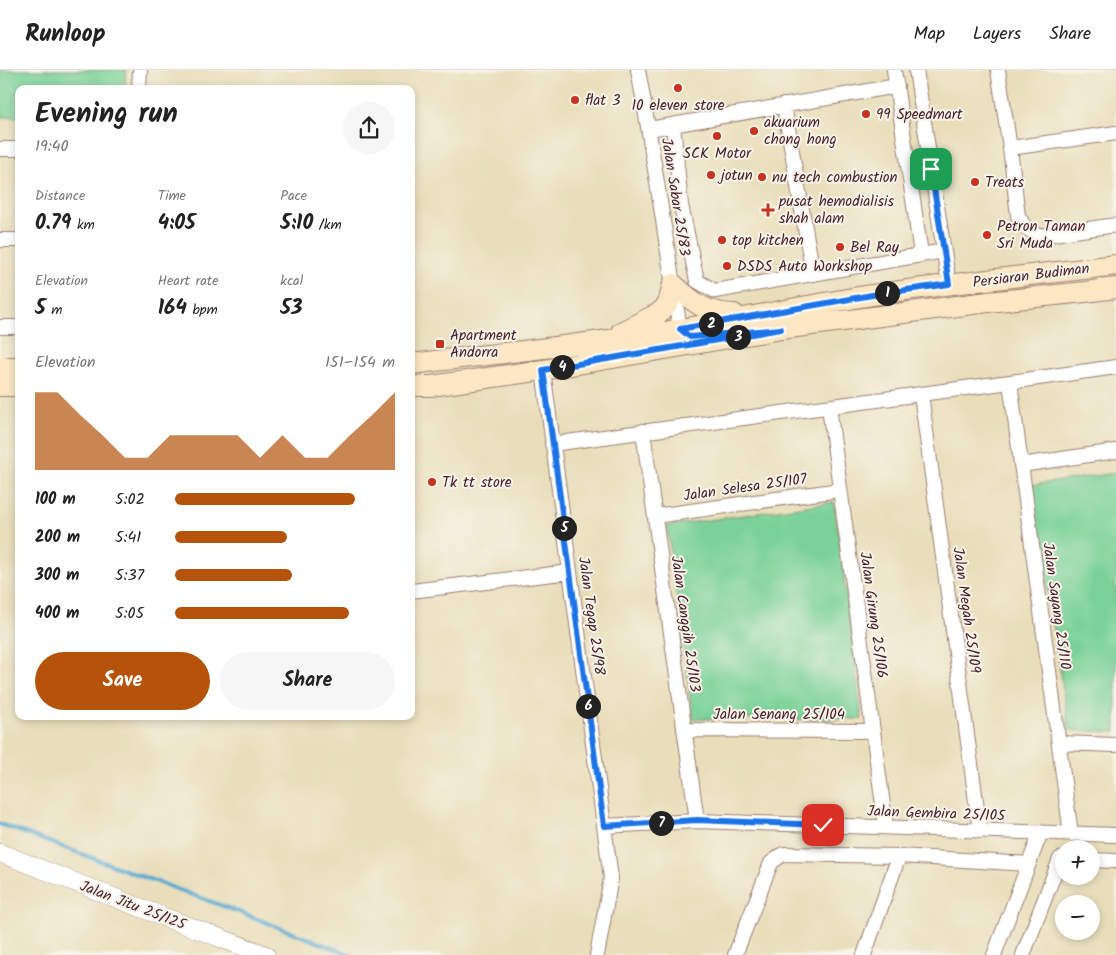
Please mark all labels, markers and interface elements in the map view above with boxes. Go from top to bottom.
text: Runloop [25,15,106,54]
text: Map [914,20,945,49]
text: Layers [973,20,1021,49]
text: Share [1049,20,1091,49]
marker: 10 eleven store [672,82,684,94]
place label: flat 3 [585,89,621,113]
text: Evening run [35,92,178,137]
marker: flat 3 [569,94,581,106]
place label: 10 eleven store [631,94,725,118]
button: share [343,102,395,154]
place label: 99 Speedmart [876,103,963,127]
marker: 99 Speedmart [860,108,872,120]
place label: akuarium chong hong [764,111,837,152]
marker: akuarium chong hong [748,125,760,137]
marker: SCK Motor [711,130,723,142]
text: 19:40 [35,134,69,159]
street label: Jalan Sabar 25/83 [654,136,696,258]
place label: SCK Motor [683,142,752,166]
pin [910,148,952,190]
icon: arrive [917,155,945,183]
place label: jotun [717,164,753,188]
place label: nu tech combustion [772,166,898,190]
marker: jotun [705,169,717,181]
marker: nu tech combustion [756,171,768,183]
place label: Treats [985,171,1025,195]
marker: Treats [969,176,981,188]
text: Distance [35,185,85,207]
text: Time [158,185,186,207]
text: Pace [280,185,307,207]
place label: pusat hemodialisis shah alam [778,190,894,231]
marker: pusat hemodialisis shah alam [761,203,775,217]
text: 0.79 [35,207,71,240]
text: 4:05 [158,207,196,240]
text: 5:10 [280,207,313,240]
text: km [71,214,95,236]
text: /km [313,214,342,236]
place label: Petron Taman Sri Muda [997,215,1086,256]
place label: top kitchen [732,229,804,253]
marker: Petron Taman Sri Muda [981,229,993,241]
marker: top kitchen [716,234,728,246]
place label: Bel Ray [850,236,900,260]
marker: Bel Ray [834,241,846,253]
place label: DSDS Auto Workshop [737,255,872,279]
street label: Persiaran Budiman [971,257,1091,295]
marker: DSDS Auto Workshop [721,260,733,272]
text: Elevation [35,270,88,292]
text: Heart rate [158,270,219,292]
text: kcal [280,270,303,292]
pin: 1 [874,280,900,306]
text: 1 [885,282,890,304]
text: 5 [35,292,46,325]
text: 164 [158,292,187,325]
text: 53 [280,292,302,325]
text: m [46,299,62,321]
text: bpm [187,299,218,321]
pin: 2 [698,312,724,336]
text: 2 [707,313,716,335]
place label: Apartment Andorra [450,324,517,365]
pin: 3 [726,324,750,350]
text: 3 [735,326,742,348]
marker: Apartment Andorra [434,338,446,350]
text: Elevation [35,350,96,375]
text: 151–154 m [325,350,395,375]
pin: 4 [550,354,574,380]
text: 4 [559,356,566,378]
street label: Jalan Selesa 25/107 [682,467,810,509]
place label: Tk tt store [442,471,512,495]
marker: Tk tt store [426,476,438,488]
text: 100 m [35,487,76,512]
text: 5:02 [115,487,145,512]
pin: 5 [552,516,576,540]
text: 5 [561,517,568,539]
text: 200 m [35,525,80,550]
text: 5:41 [115,525,141,550]
street label: Jalan Sayang 25/110 [1035,541,1077,672]
street label: Jalan Megah 25/109 [945,545,987,675]
street label: Jalan Girung 25/106 [852,550,894,680]
street label: Jalan Canggih 25/103 [664,554,707,694]
street label: Jalan Tegap 25/98 [571,555,611,678]
text: 300 m [35,563,79,588]
text: 5:37 [115,563,144,588]
text: 400 m [35,601,79,626]
text: 5:05 [115,601,144,626]
button: Save [35,652,210,710]
button: Share [220,652,395,710]
pin: 6 [576,694,600,718]
text: 6 [585,695,592,717]
street label: Jalan Senang 25/104 [713,703,845,727]
street label: Jalan Gembira 25/105 [866,800,1007,828]
pin [802,804,844,846]
pin: 7 [648,810,674,836]
icon: check [809,811,837,839]
text: 7 [658,812,665,834]
map controls [1055,840,1100,940]
button: + [1055,840,1100,885]
street label: Jalan Jitu 25/125 [76,875,190,938]
button: − [1055,895,1100,940]

